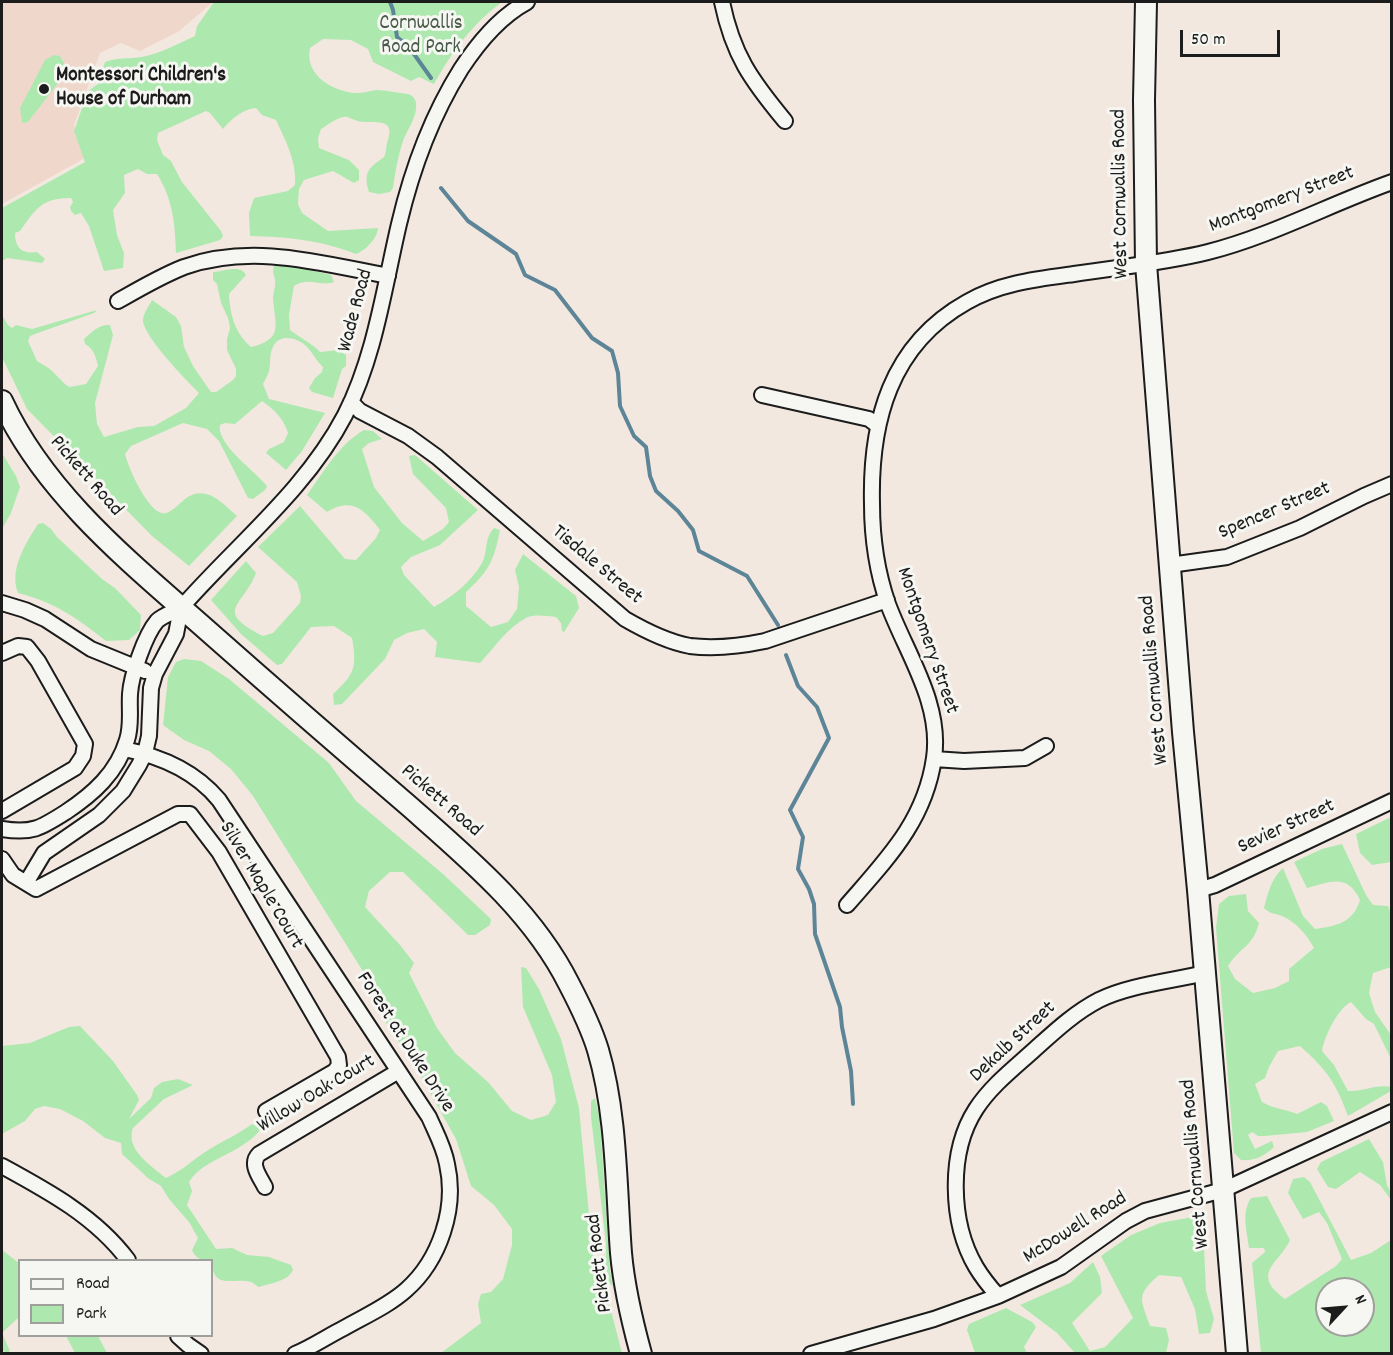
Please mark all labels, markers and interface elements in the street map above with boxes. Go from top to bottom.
park label: Cornwallis Road Park [379,12,463,62]
scale bar [1183,18,1284,56]
text: 50 m [1191,28,1226,53]
place label: Montessori Children's House of Durham [56,64,226,114]
marker: Montessori Children's House of Durham [37,82,51,96]
street label: West Cornwallis Road [1108,109,1136,279]
street label: Montgomery Street [1206,162,1358,240]
street label: Wade Road [334,267,380,355]
street label: Pickett Road [43,431,127,523]
street label: Spencer Street [1215,477,1335,547]
street label: Tisdale Street [545,521,647,611]
street label: Montgomery Street [889,564,963,718]
street label: West Cornwallis Road [1136,594,1176,766]
street label: Pickett Road [394,760,486,844]
street label: Sevier Street [1235,795,1339,861]
street label: Silver Maple Court [212,818,308,954]
street label: Forest at Duke Drive [349,968,459,1118]
street label: Dekalb Street [966,997,1062,1089]
street label: Willow Oak Court [253,1050,381,1140]
street label: West Cornwallis Road [1177,1078,1217,1250]
street label: McDowell Road [1019,1187,1133,1271]
street label: Pickett Road [582,1212,620,1314]
legend [18,1259,213,1337]
text: Road [76,1272,110,1297]
north arrow [1315,1277,1375,1337]
text: N [1348,1291,1372,1308]
text: Park [76,1302,107,1327]

